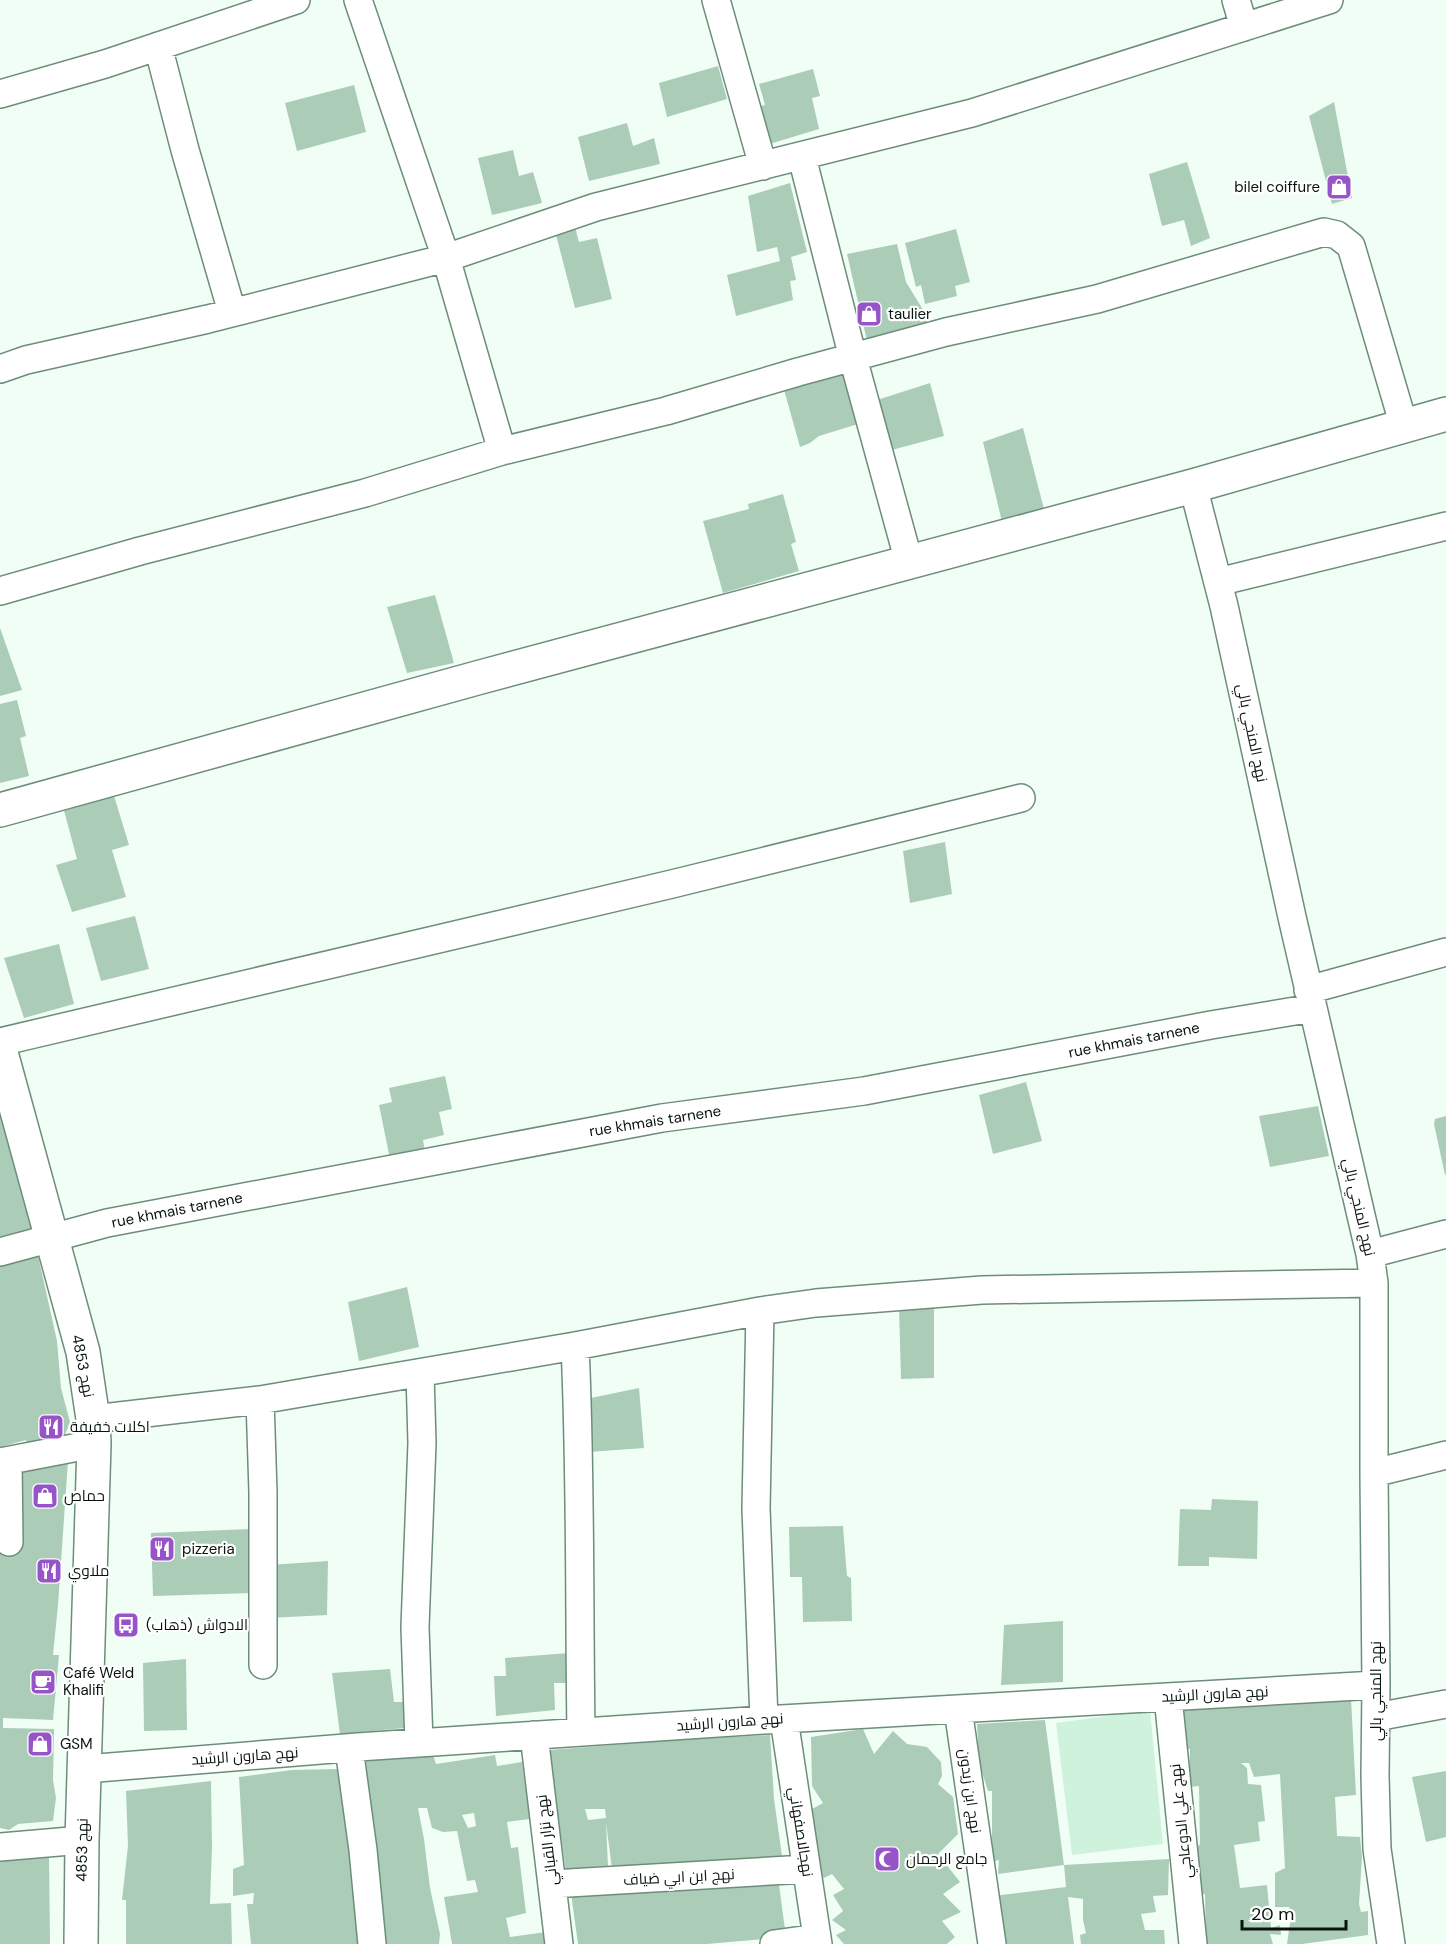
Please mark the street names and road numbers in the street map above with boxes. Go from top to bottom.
street label: نهج المنجي بالي [1230,682,1272,784]
street label: rue khmais tarnene [1067,1017,1201,1063]
street label: rue khmais tarnene [588,1101,722,1141]
street label: نهج المنجي بالي [1336,1156,1380,1258]
street label: rue khmais tarnene [110,1187,244,1233]
street label: نهج 4853 [66,1333,99,1399]
street label: نهج المنجي بالي [1366,1641,1388,1741]
street label: نهج هارون الرشيد [1161,1681,1269,1708]
street label: نهج هارون الرشيد [676,1708,784,1737]
street label: نهج هارون الرشيد [191,1742,299,1771]
street label: نهج ابن زيدون [953,1747,986,1835]
street label: نهج علي الدوعاجي [1165,1762,1199,1879]
street label: نهجالاصفهاني [782,1786,818,1879]
street label: نهج نزار القباني [531,1793,564,1887]
street label: نهج 4853 [71,1818,94,1882]
street label: نهج ابن ابي ضياف [623,1864,735,1892]

